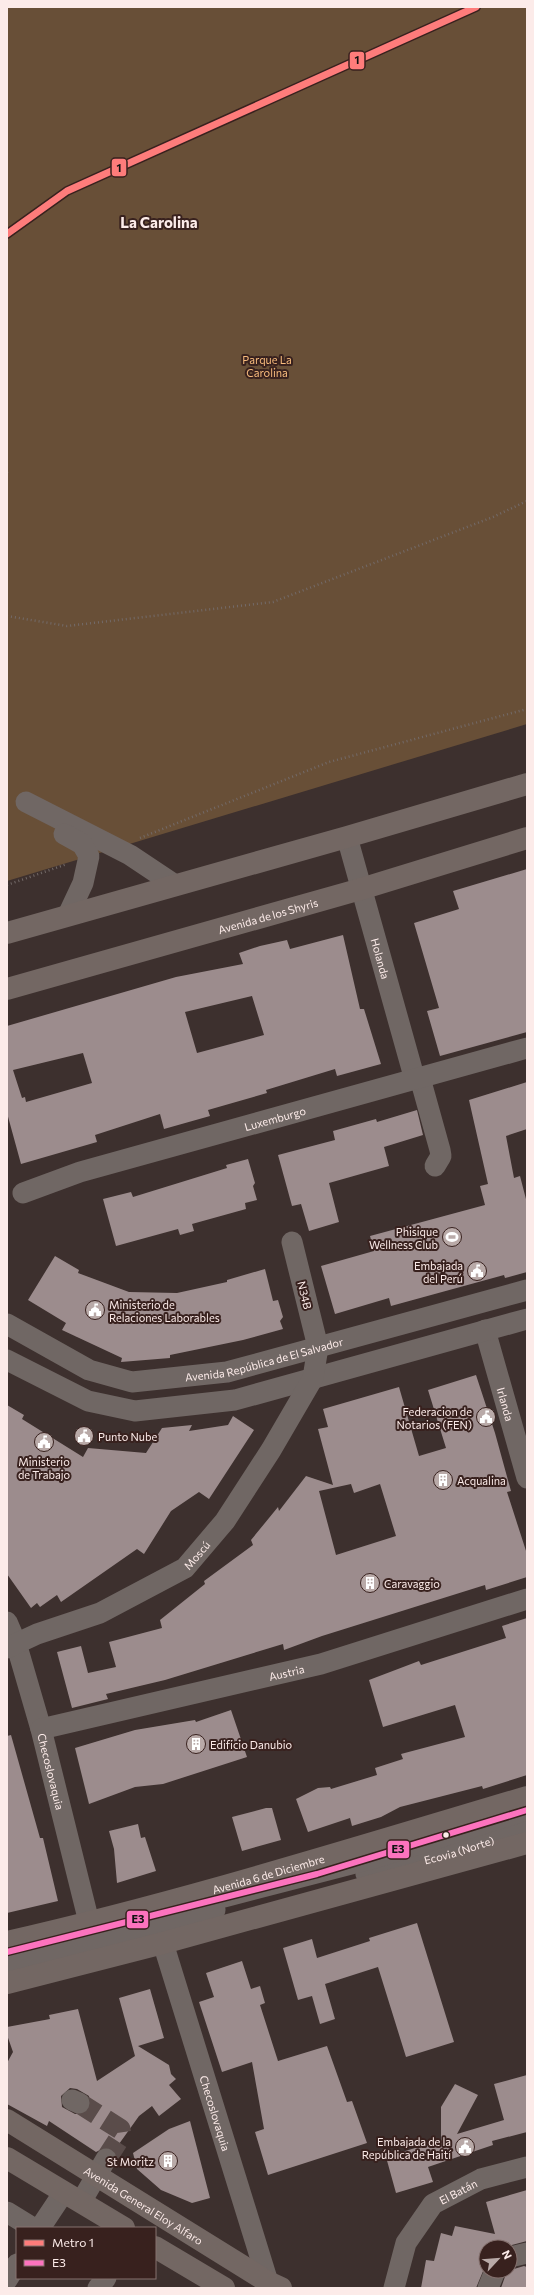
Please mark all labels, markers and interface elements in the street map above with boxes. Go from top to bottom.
line badge: 1 [349,51,365,70]
text: 1 [355,53,360,66]
line badge: 1 [111,158,127,177]
text: 1 [117,161,122,174]
district label: La Carolina [120,213,198,231]
park label: Parque La Carolina [242,353,292,379]
street label: Avenida de los Shyris [216,895,319,936]
street label: Holanda [369,936,393,980]
street label: Luxemburgo [243,1103,307,1133]
place label: Phisique Wellness Club [369,1225,438,1251]
sports icon: Phisique Wellness Club [441,1226,463,1248]
place label: Embajada del Perú [414,1259,463,1285]
public building icon: Embajada del Perú [466,1260,488,1282]
street label: N34B [295,1280,315,1310]
place label: Ministerio de Relaciones Laborables [109,1298,220,1324]
public building icon: Ministerio de Relaciones Laborables [84,1299,106,1321]
street label: Avenida República de El Salvador [184,1334,345,1383]
street label: Irlanda [495,1386,517,1422]
place label: Federacion de Notarios (FEN) [397,1405,472,1431]
public building icon: Federacion de Notarios (FEN) [475,1406,497,1428]
public building icon: Punto Nube [73,1425,95,1447]
place label: Punto Nube [98,1430,157,1443]
public building icon: Ministerio de Trabajo [33,1431,55,1453]
place label: Ministerio de Trabajo [18,1455,70,1481]
building icon: Acqualina [432,1469,454,1491]
place label: Acqualina [457,1474,506,1487]
street label: Moscú [180,1538,212,1572]
building icon: Caravaggio [359,1572,381,1594]
place label: Caravaggio [384,1577,440,1590]
street label: Austria [267,1662,306,1682]
street label: Checoslovaquia [36,1732,67,1811]
building icon: Edificio Danubio [185,1733,207,1755]
place label: Edificio Danubio [210,1738,292,1751]
unlabelled marker [441,1830,451,1840]
street label: Ecovia (Norte) [422,1833,495,1866]
line badge: E3 [387,1840,410,1859]
text: E3 [392,1842,404,1855]
street label: Avenida 6 de Diciembre [211,1851,326,1896]
line badge: E3 [126,1910,149,1929]
text: E3 [132,1912,144,1925]
street label: Checoslovaquia [198,2074,233,2152]
place label: Embajada de la República de Haití [362,2135,452,2161]
public building icon: Embajada de la República de Haití [454,2136,476,2158]
building icon: St Moritz [157,2150,179,2172]
place label: St Moritz [107,2155,155,2168]
street label: Avenida General Eloy Alfaro [82,2163,206,2247]
street label: El Batán [437,2176,479,2206]
legend [16,2227,156,2279]
text: Metro 1 [52,2235,94,2249]
north arrow [478,2239,518,2279]
text: N [500,2248,515,2261]
text: E3 [52,2255,66,2269]

